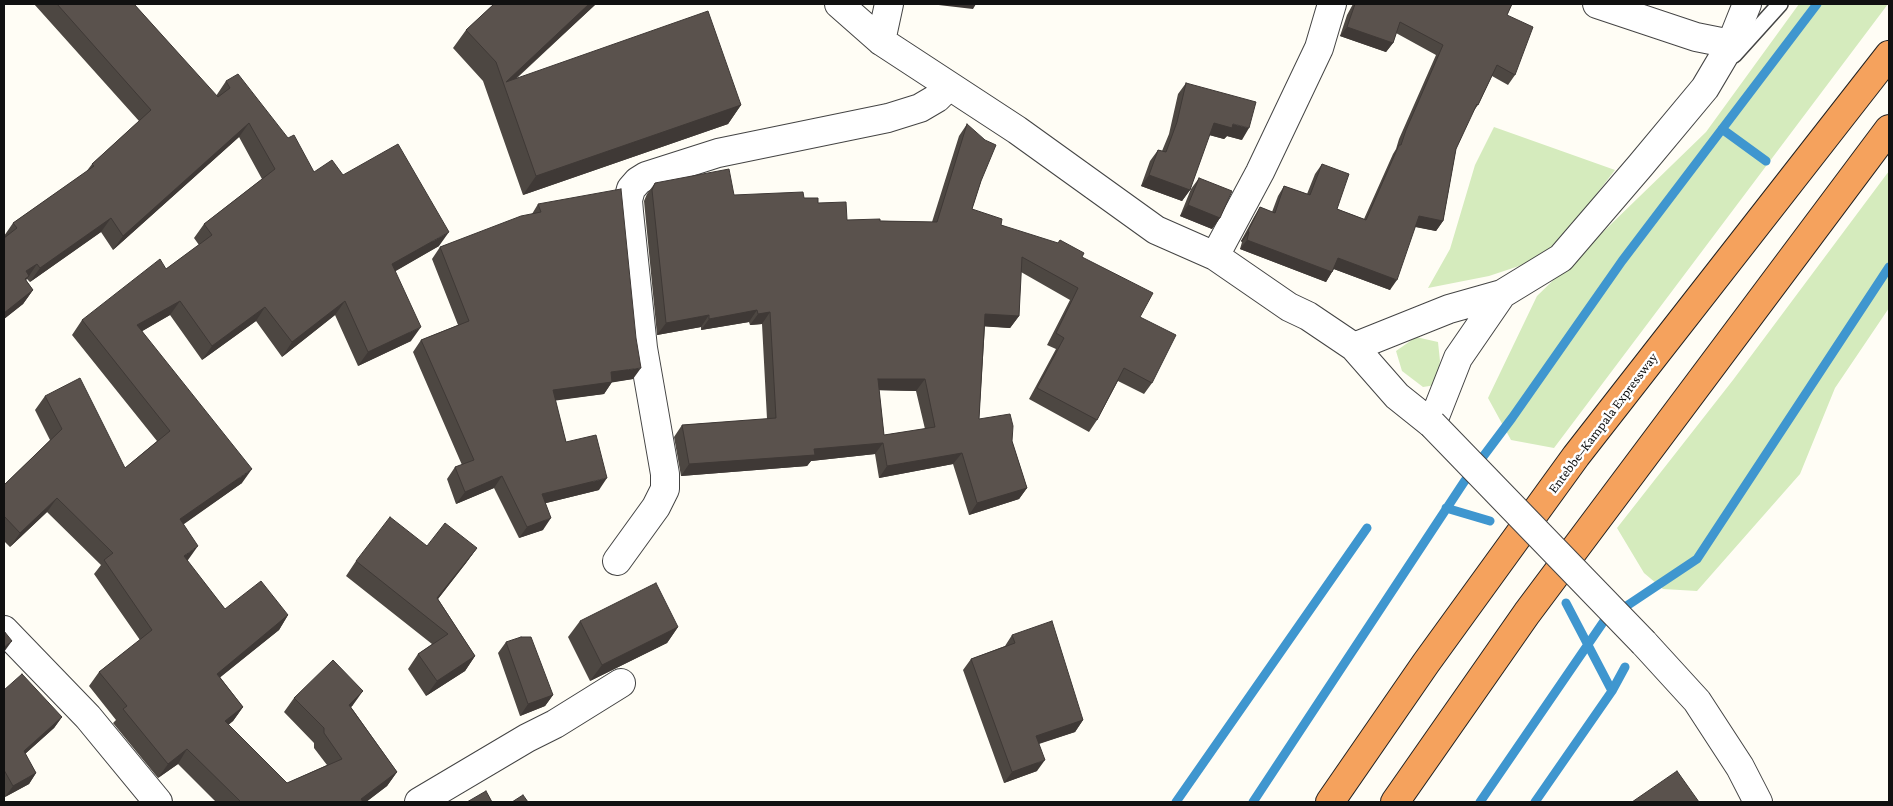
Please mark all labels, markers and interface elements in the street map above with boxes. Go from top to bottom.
street label: Entebbe–Kampala Expressway [1545,349,1661,497]

